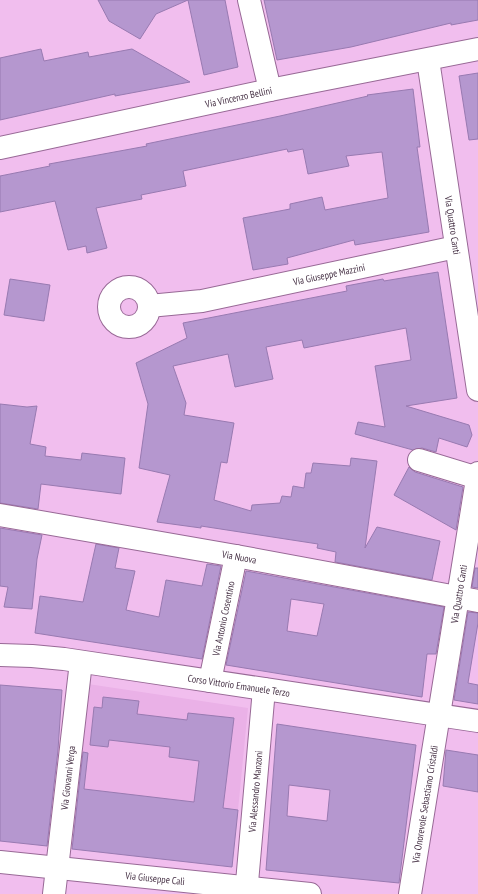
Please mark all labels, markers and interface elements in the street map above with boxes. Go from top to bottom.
street label: Via Vincenzo Bellini [203,84,273,111]
street label: Via Quattro Canti [442,194,463,255]
street label: Via Giuseppe Mazzini [291,261,366,289]
street label: Via Nuova [220,548,258,567]
street label: Via Quattro Canti [448,564,470,625]
street label: Via Antonio Cosentino [209,580,238,658]
street label: Corso Vittorio Emanuele Terzo [187,672,291,700]
street label: Via Onorevole Sebastiano Cristaldi [409,744,441,865]
street label: Via Giovanni Verga [58,745,78,812]
street label: Via Alessandro Manzoni [245,750,266,834]
street label: Via Giuseppe Calì [124,869,186,888]

